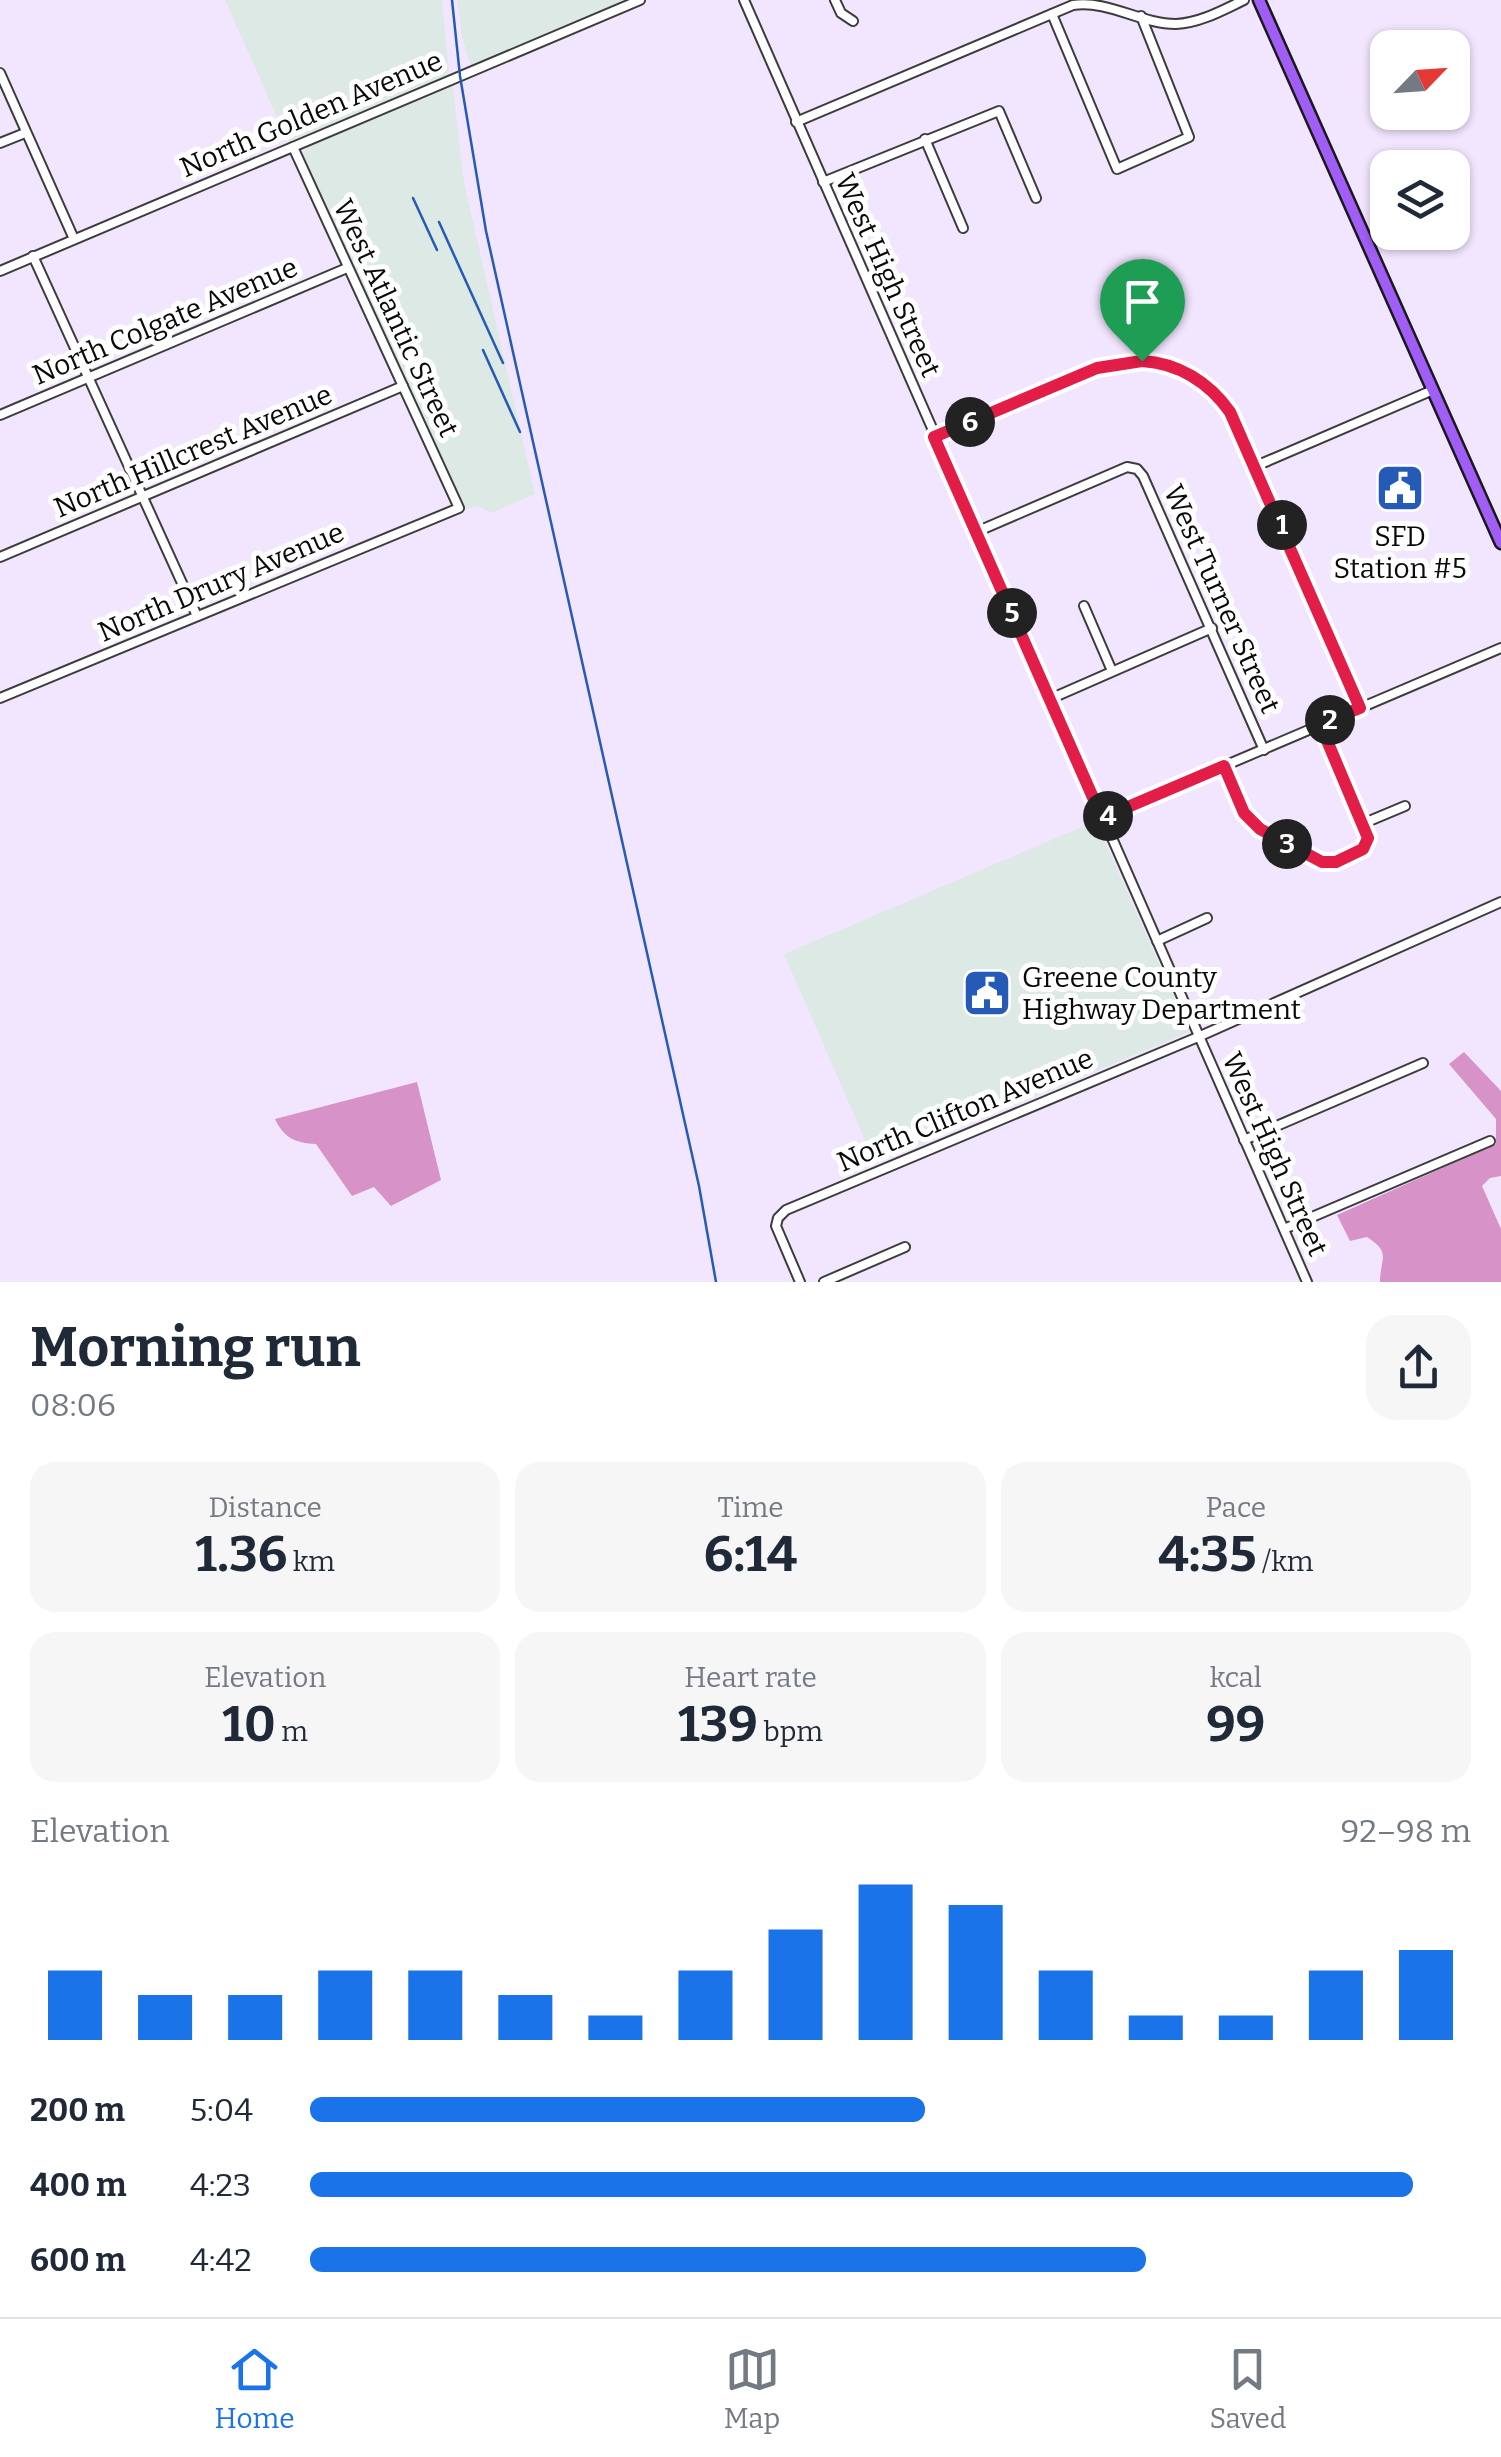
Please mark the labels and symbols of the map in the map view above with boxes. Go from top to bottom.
north arrow [1370,30,1470,130]
street label: North Golden Avenue [175,44,447,184]
street label: West High Street [828,168,948,382]
street label: West Atlantic Street [327,194,465,442]
street label: North Colgate Avenue [28,250,302,392]
pin [1100,259,1185,362]
street label: North Hillcrest Avenue [49,378,337,524]
pin: 6 [945,397,995,447]
public building icon: SFD Station #5 [1374,462,1426,514]
street label: West Turner Street [1157,480,1287,718]
pin: 1 [1257,500,1307,550]
street label: North Drury Avenue [93,515,349,649]
place label: SFD Station #5 [1333,520,1467,585]
pin: 5 [987,588,1037,638]
pin: 2 [1305,695,1355,745]
pin: 4 [1083,791,1133,841]
pin: 3 [1262,819,1312,869]
place label: Greene County Highway Department [1022,961,1301,1026]
public building icon: Greene County Highway Department [961,967,1013,1019]
street label: North Clifton Avenue [832,1041,1098,1179]
street label: West High Street [1215,1047,1335,1261]

